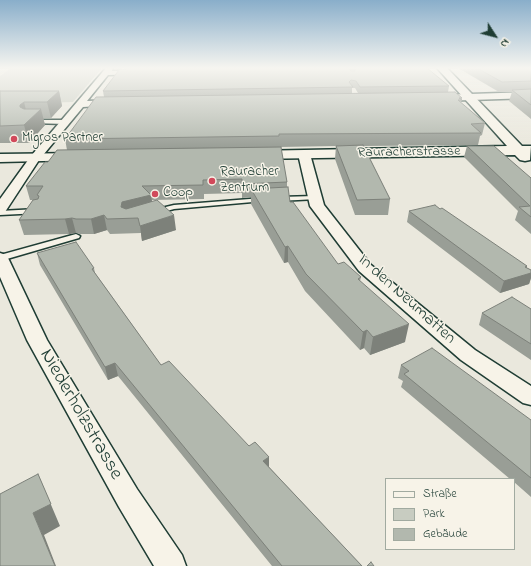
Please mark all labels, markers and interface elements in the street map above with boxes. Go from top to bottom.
north arrow [475,16,515,56]
text: N [496,35,513,51]
place label: Migros Partner [22,131,103,147]
marker: Migros Partner [9,134,19,144]
street label: Rauracherstrasse [357,144,461,162]
place label: Rauracher Zentrum [220,165,279,198]
marker: Rauracher Zentrum [207,176,217,186]
place label: Coop [163,186,193,202]
marker: Coop [150,189,160,199]
street label: In den Neumatten [353,251,459,349]
street label: Niederholzstrasse [33,345,127,485]
legend [385,478,515,550]
text: Straße [423,485,457,503]
text: Park [423,505,445,523]
text: Gebäude [423,525,467,543]

